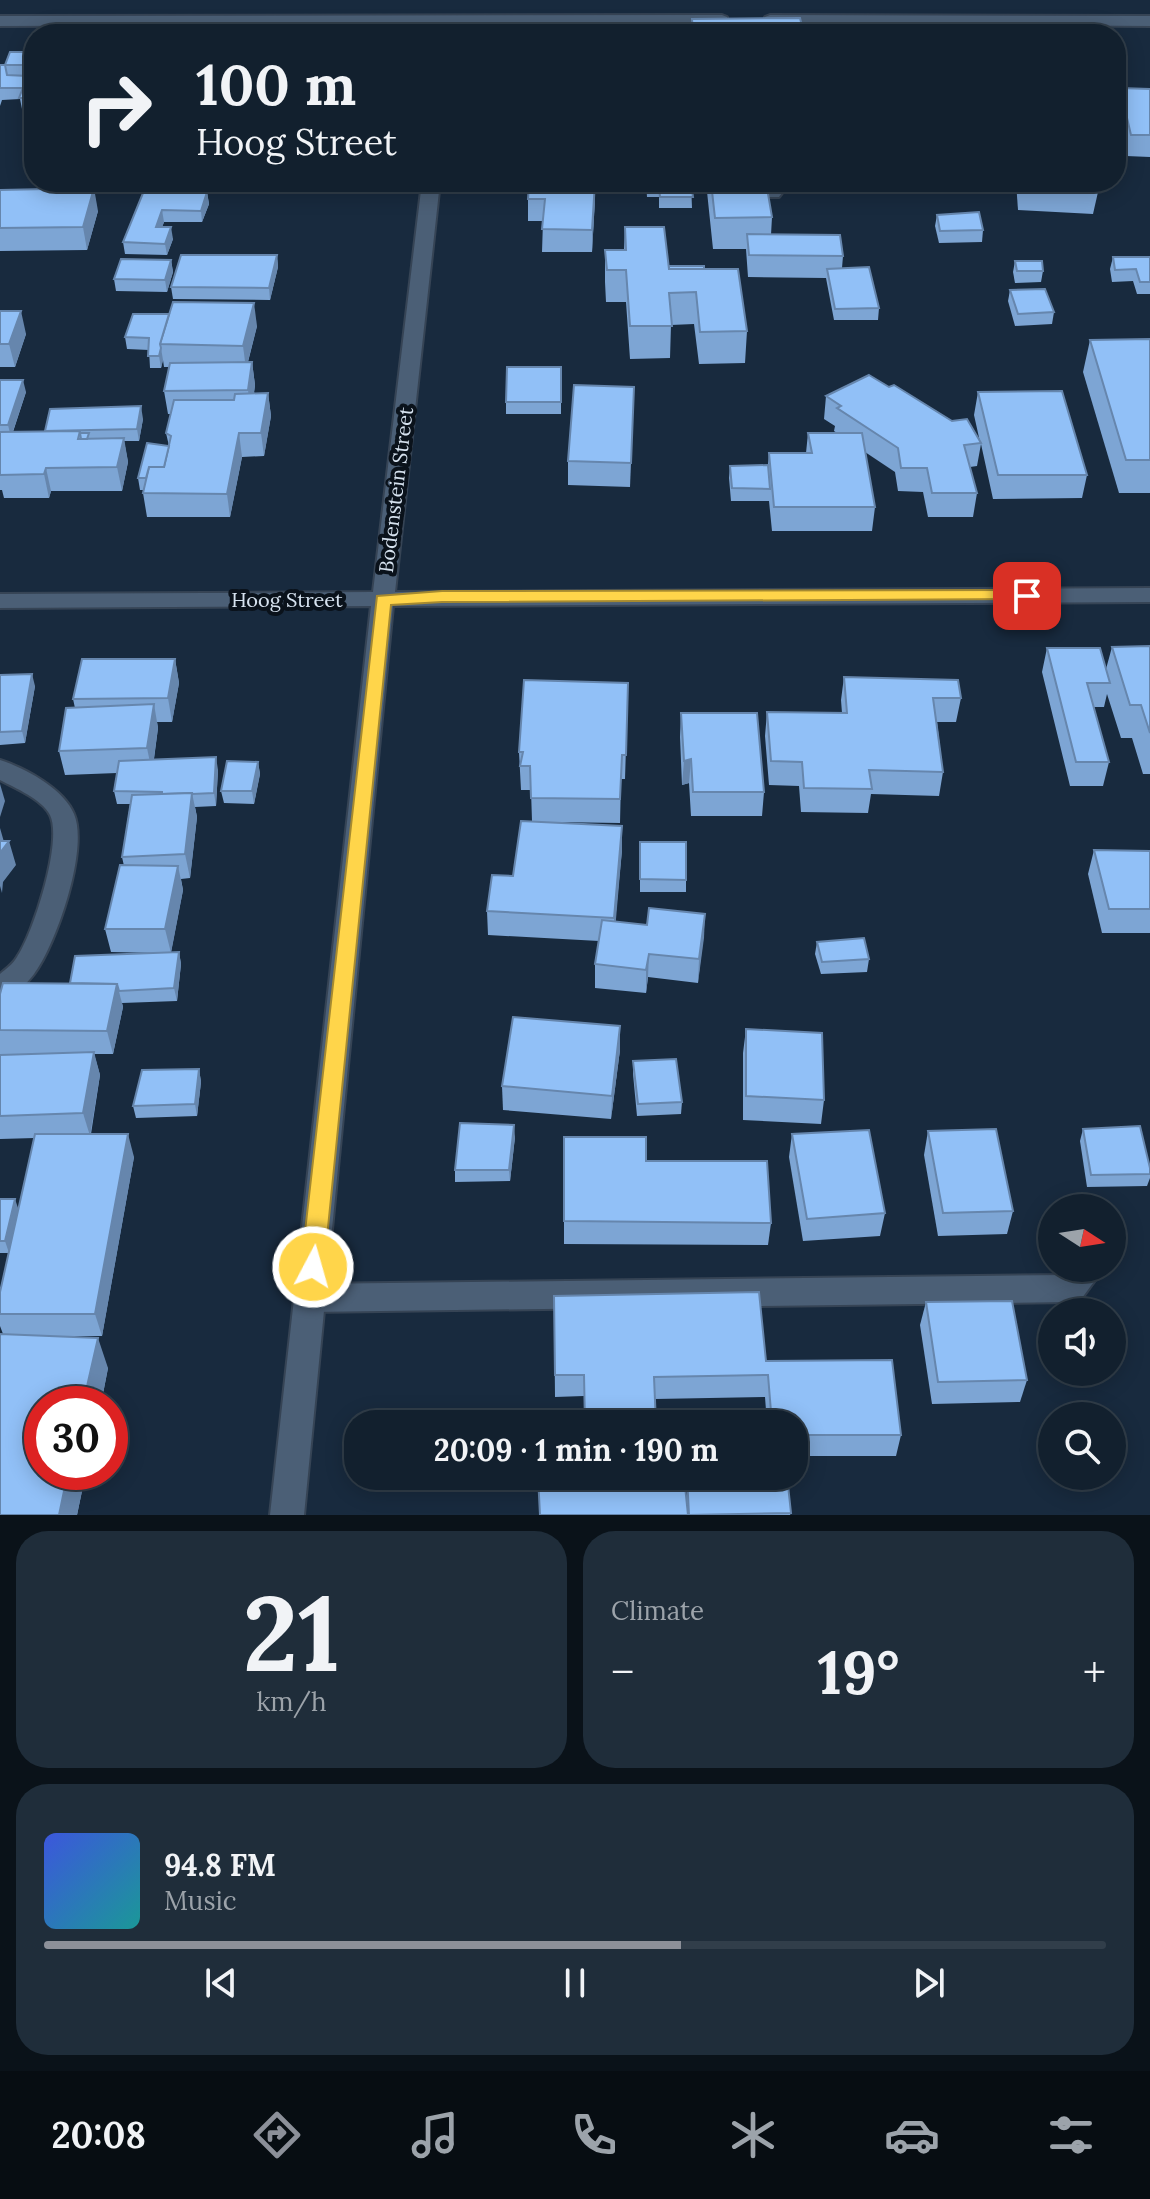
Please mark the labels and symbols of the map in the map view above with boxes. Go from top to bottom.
street label: Bodenstein Street [373,405,418,574]
pin [993,562,1061,630]
street label: Hoog Street [231,587,343,612]
north arrow [1038,1194,1126,1282]
position arrow [271,1225,355,1309]
speed limit sign: 30 [24,1386,128,1490]

